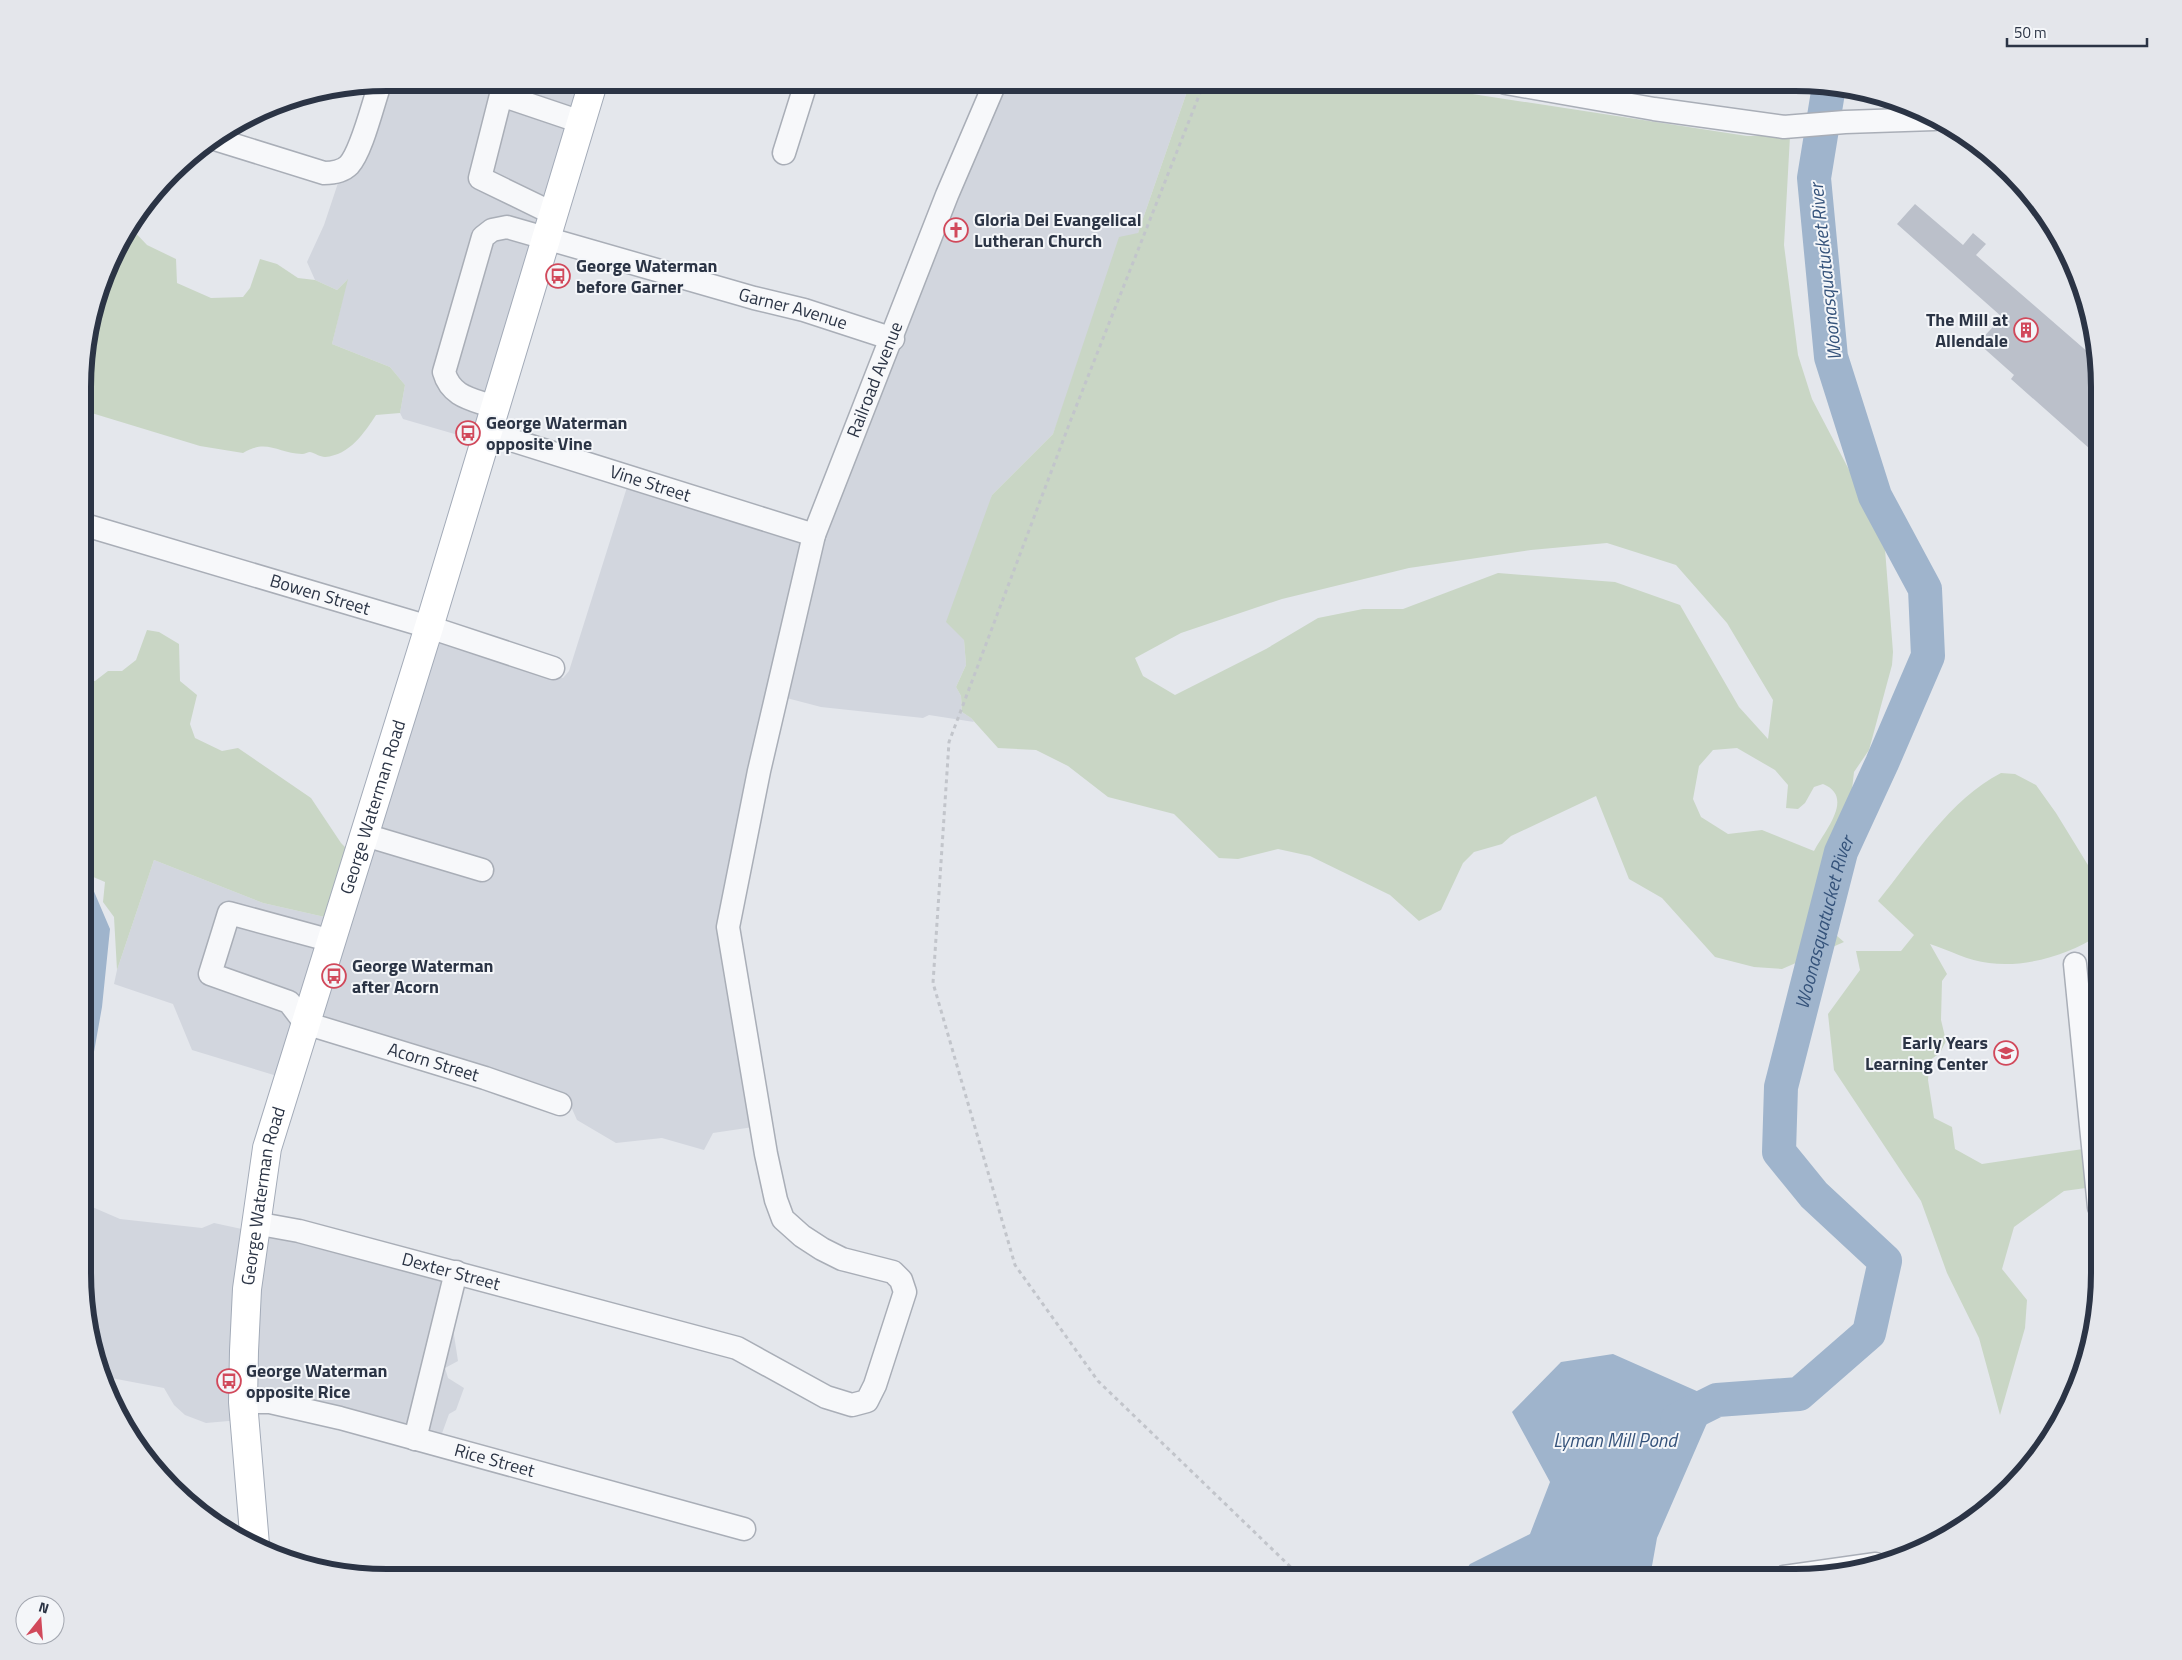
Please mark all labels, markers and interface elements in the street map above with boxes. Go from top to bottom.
scale bar [2007,15,2147,47]
text: 50 m [2014,21,2047,44]
water label: Woonasquatucket River [1801,180,1848,362]
place label: Gloria Dei Evangelical Lutheran Church [974,206,1142,254]
church icon: Gloria Dei Evangelical Lutheran Church [943,217,969,243]
place label: George Waterman before Garner [576,252,718,300]
bus stop icon: George Waterman before Garner [545,263,571,289]
street label: Garner Avenue [736,280,851,336]
place label: The Mill at Allendale [1926,306,2008,354]
street label: Railroad Avenue [839,317,909,441]
building icon: The Mill at Allendale [2013,317,2039,343]
place label: George Waterman opposite Vine [486,409,628,457]
bus stop icon: George Waterman opposite Vine [455,420,481,446]
street label: Vine Street [606,458,695,509]
street label: Bowen Street [267,567,374,622]
street label: George Waterman Road [333,716,412,898]
water label: Woonasquatucket River [1787,829,1861,1012]
place label: George Waterman after Acorn [352,952,494,1000]
bus stop icon: George Waterman after Acorn [321,963,347,989]
place label: Early Years Learning Center [1865,1029,1988,1077]
street label: Acorn Street [384,1035,483,1089]
school or university icon: Early Years Learning Center [1993,1040,2019,1066]
street label: George Waterman Road [234,1103,292,1287]
street label: Dexter Street [399,1245,504,1297]
place label: George Waterman opposite Rice [246,1357,388,1405]
bus stop icon: George Waterman opposite Rice [216,1368,242,1394]
water label: Lyman Mill Pond [1553,1425,1679,1454]
street label: Rice Street [451,1436,539,1484]
north arrow [15,1595,65,1645]
text: N [36,1596,52,1619]

